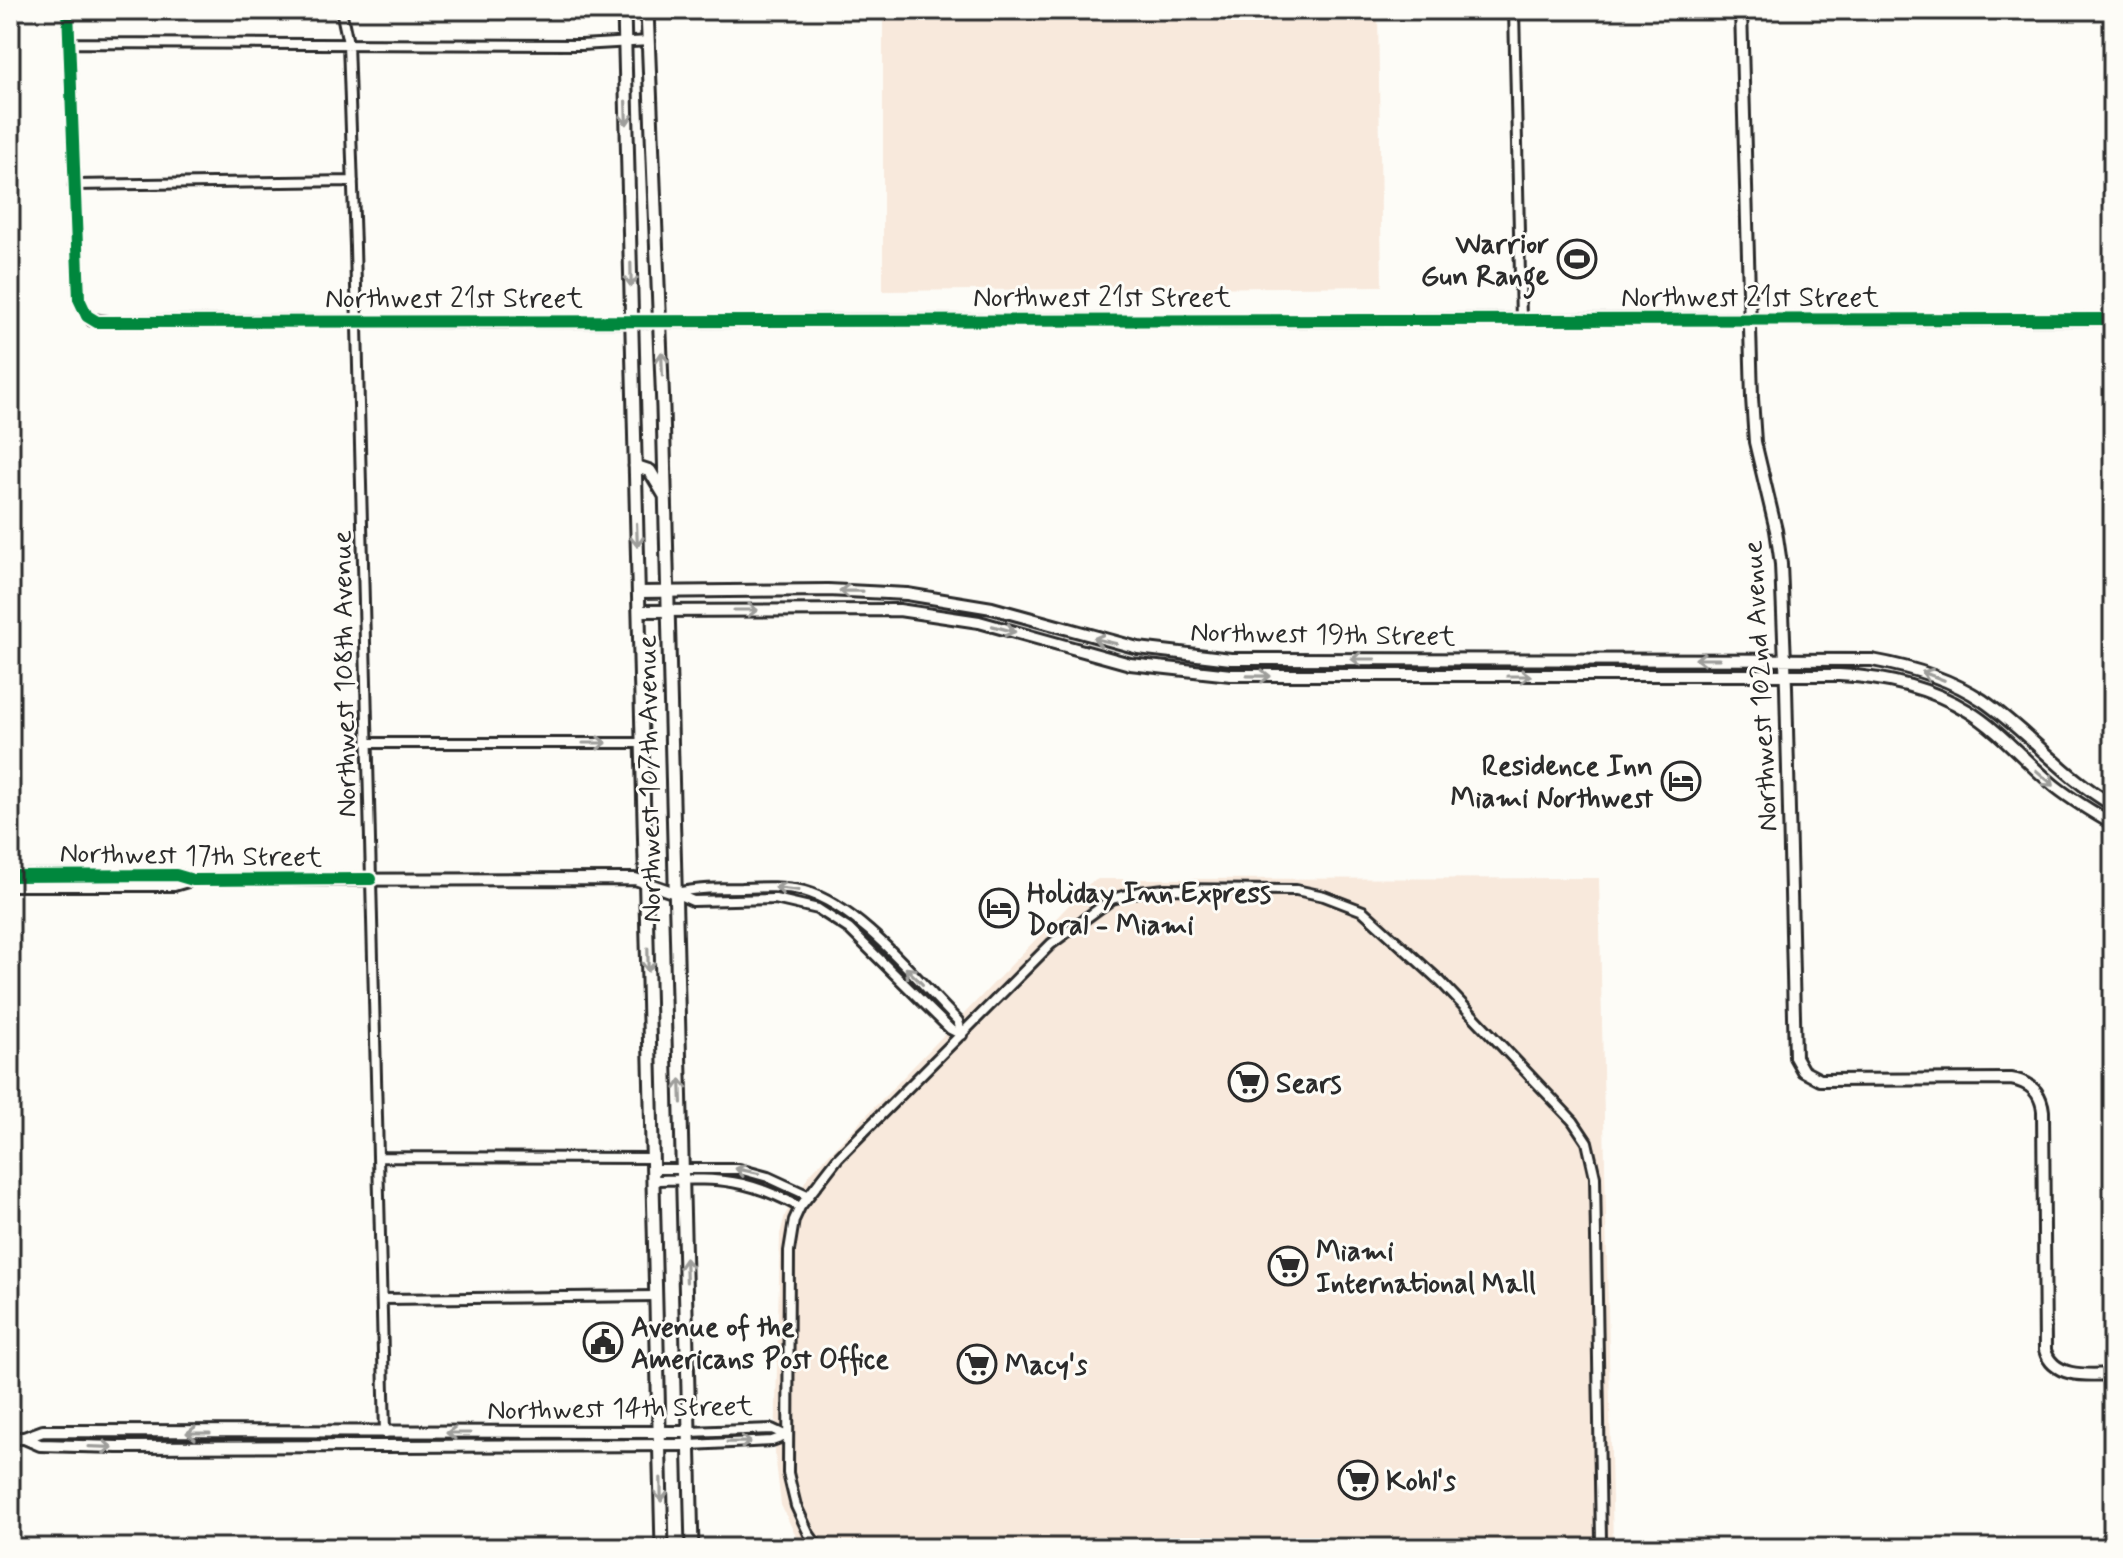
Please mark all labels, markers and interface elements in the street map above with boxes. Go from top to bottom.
one-way arrow [619,99,634,126]
place label: Warrior Gun Range [1421,227,1549,299]
sports icon: Warrior Gun Range [1556,238,1598,280]
one-way arrow [623,261,638,288]
street label: Northwest 21st Street [973,280,1231,317]
street label: Northwest 21st Street [1621,280,1879,317]
street label: Northwest 21st Street [325,281,583,318]
one-way arrow [654,351,669,378]
one-way arrow [630,521,645,548]
street label: Northwest 108th Avenue [324,530,367,818]
street label: Northwest 102nd Avenue [1735,539,1788,833]
one-way arrow [838,583,865,598]
one-way arrow [732,602,759,618]
street label: Northwest 19th Street [1190,615,1457,656]
one-way arrow [991,622,1017,637]
one-way arrow [1093,632,1118,647]
street label: Northwest 107th Avenue [629,635,672,923]
one-way arrow [1350,651,1377,667]
one-way arrow [1694,651,1721,667]
one-way arrow [1245,668,1272,683]
one-way arrow [1505,668,1532,684]
one-way arrow [1921,668,1946,682]
one-way arrow [581,735,608,751]
place label: Residence Inn Miami Northwest [1451,749,1654,818]
hotel icon: Residence Inn Miami Northwest [1660,760,1702,802]
one-way arrow [2035,768,2055,786]
street label: Northwest 17th Street [59,836,323,877]
place label: Holiday Inn Express Doral - Miami [1027,876,1271,945]
one-way arrow [774,881,801,896]
hotel icon: Holiday Inn Express Doral - Miami [978,887,1020,929]
one-way arrow [640,946,656,973]
one-way arrow [905,967,924,986]
supermarket icon: Sears [1227,1061,1269,1103]
place label: Sears [1276,1066,1342,1103]
one-way arrow [673,1078,688,1105]
one-way arrow [735,1163,760,1178]
place label: Miami International Mall [1316,1234,1536,1303]
supermarket icon: Miami International Mall [1267,1245,1309,1287]
one-way arrow [679,1257,694,1284]
place label: Avenue of the Americans Post Office [631,1310,889,1379]
public building icon: Avenue of the Americans Post Office [582,1321,624,1363]
supermarket icon: Macy's [956,1343,998,1385]
place label: Macy's [1005,1348,1088,1385]
street label: Northwest 14th Street [487,1389,754,1430]
one-way arrow [185,1425,212,1441]
one-way arrow [445,1425,472,1441]
one-way arrow [725,1434,752,1450]
one-way arrow [87,1439,114,1454]
supermarket icon: Kohl's [1337,1459,1379,1501]
place label: Kohl's [1386,1464,1456,1501]
one-way arrow [653,1476,669,1503]

